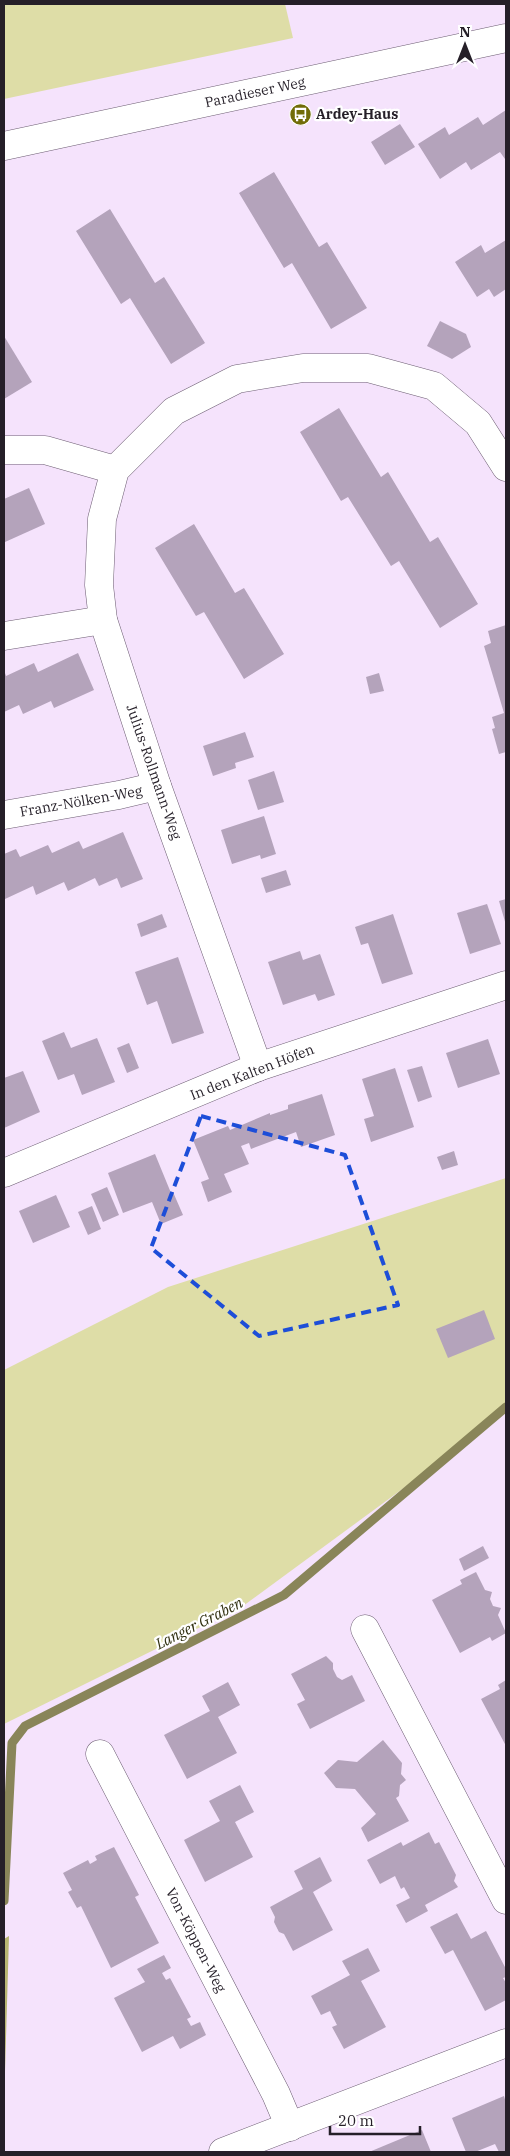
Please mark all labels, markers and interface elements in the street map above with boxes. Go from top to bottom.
north arrow [440,20,490,70]
text: N [459,23,471,41]
street label: Paradieser Weg [203,72,307,111]
bus stop icon: Ardey-Haus [288,102,312,126]
place label: Ardey-Haus [316,105,398,123]
street label: Julius-Rollmann-Weg [122,702,186,842]
street label: Franz-Nölken-Weg [18,781,144,821]
street label: In den Kalten Höfen [187,1040,317,1104]
water label: Langer Graben [151,1593,246,1654]
street label: Von-Köppen-Weg [162,1885,230,1996]
scale bar [330,2104,420,2136]
text: 20 m [338,2111,374,2130]

